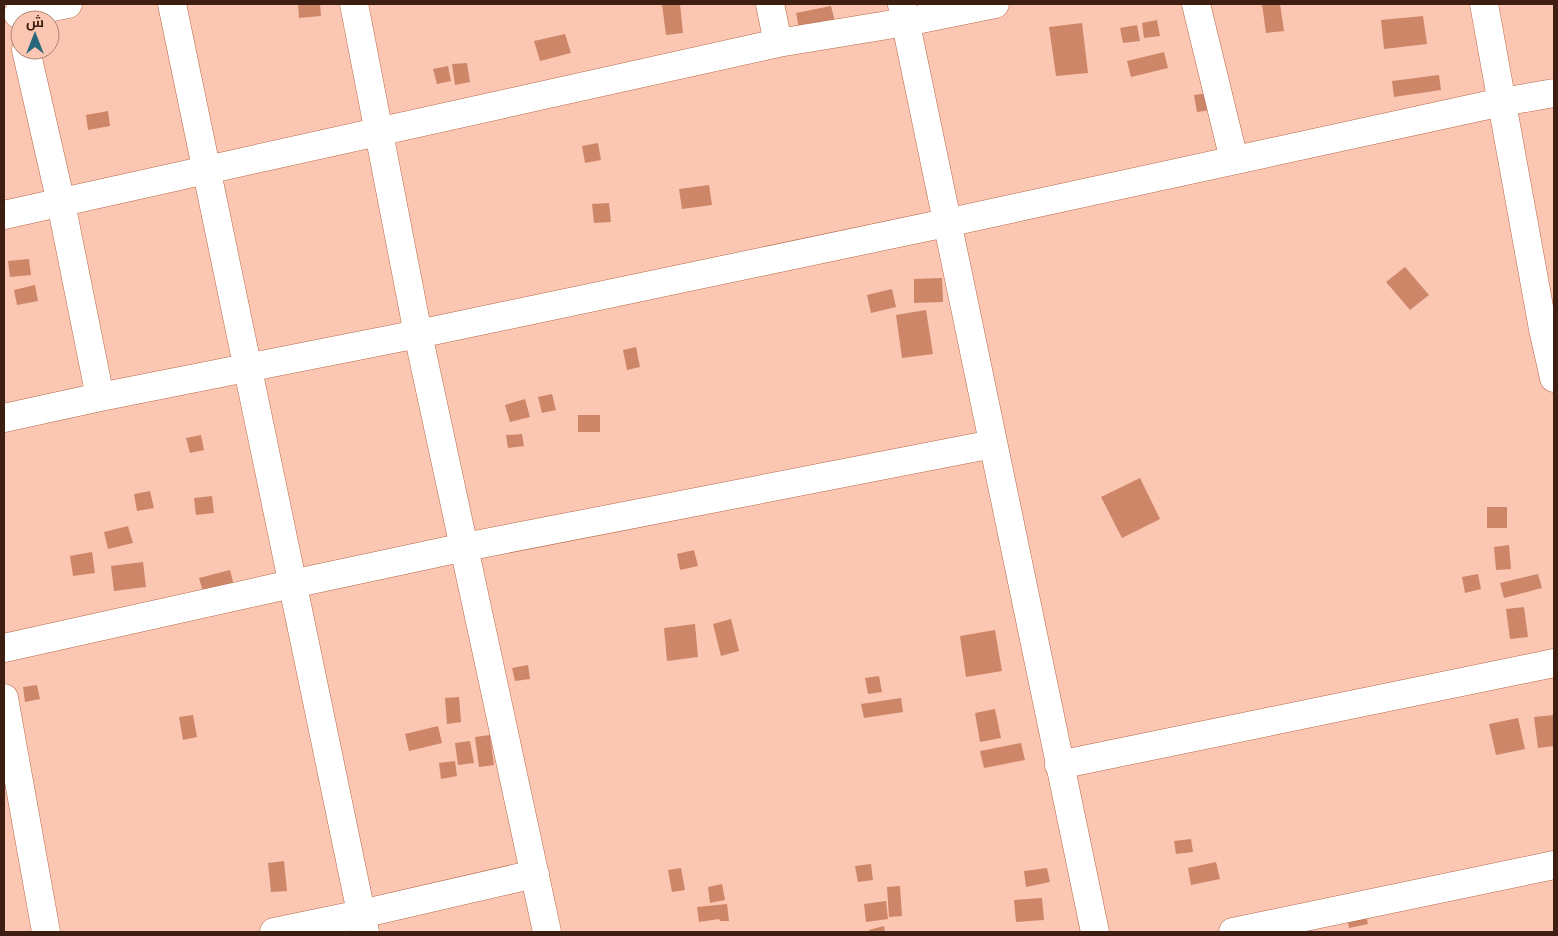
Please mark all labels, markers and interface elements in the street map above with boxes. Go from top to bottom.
north arrow [10,10,60,60]
text: ش [26,12,44,31]

